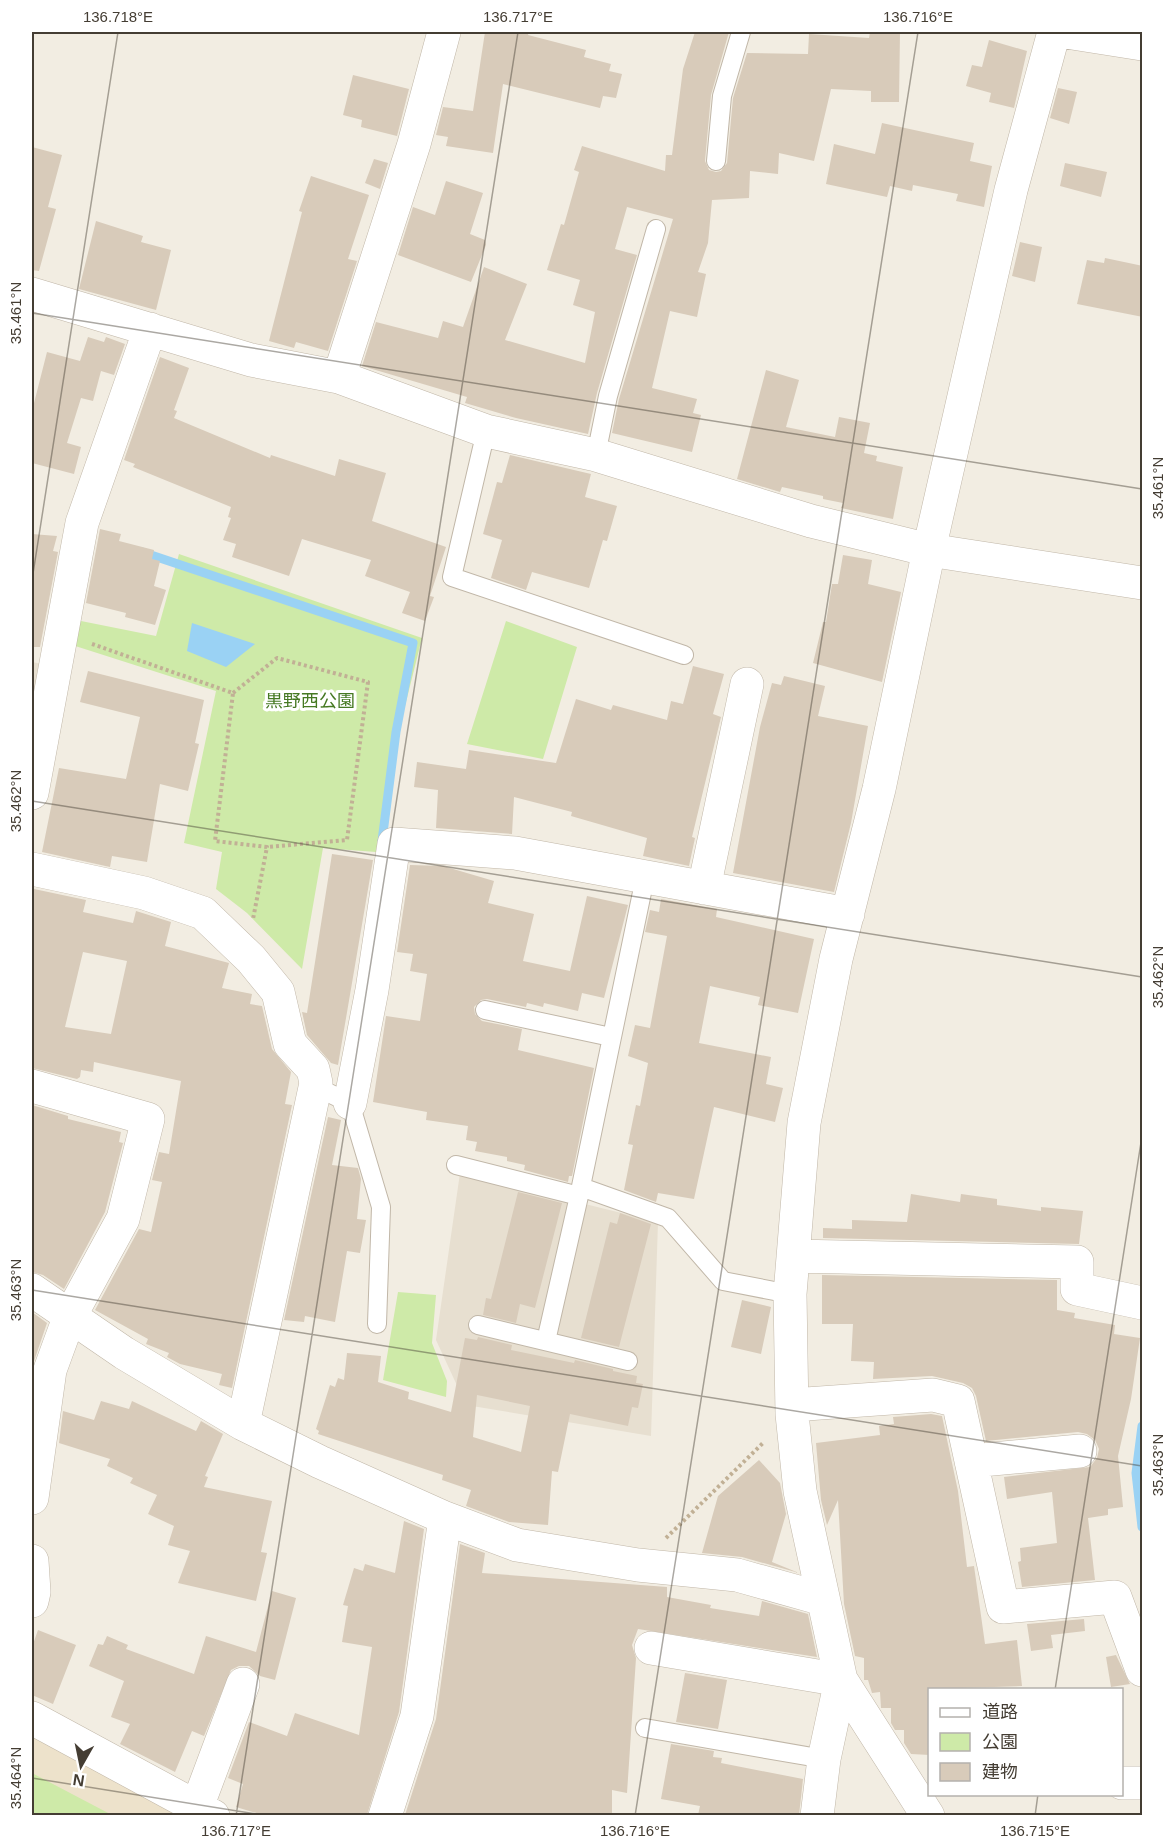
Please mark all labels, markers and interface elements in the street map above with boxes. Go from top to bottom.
text: 136.718°E [83,8,153,25]
text: 136.717°E [483,8,553,25]
text: 136.716°E [883,8,953,25]
text: 35.461°N [7,282,24,344]
text: 35.461°N [1149,457,1166,519]
park label: 黒野西公園 [265,691,355,711]
text: 35.462°N [7,770,24,832]
text: 35.462°N [1149,946,1166,1008]
text: 35.463°N [7,1259,24,1321]
text: 35.463°N [1149,1434,1166,1496]
legend [928,1688,1123,1796]
text: 道路 [982,1702,1018,1722]
text: 公園 [982,1732,1018,1752]
north arrow [51,1736,111,1796]
text: 35.464°N [7,1747,24,1809]
text: 建物 [982,1762,1018,1782]
text: N [72,1771,86,1790]
text: 136.717°E [201,1822,271,1839]
text: 136.716°E [600,1822,670,1839]
text: 136.715°E [1000,1822,1070,1839]

